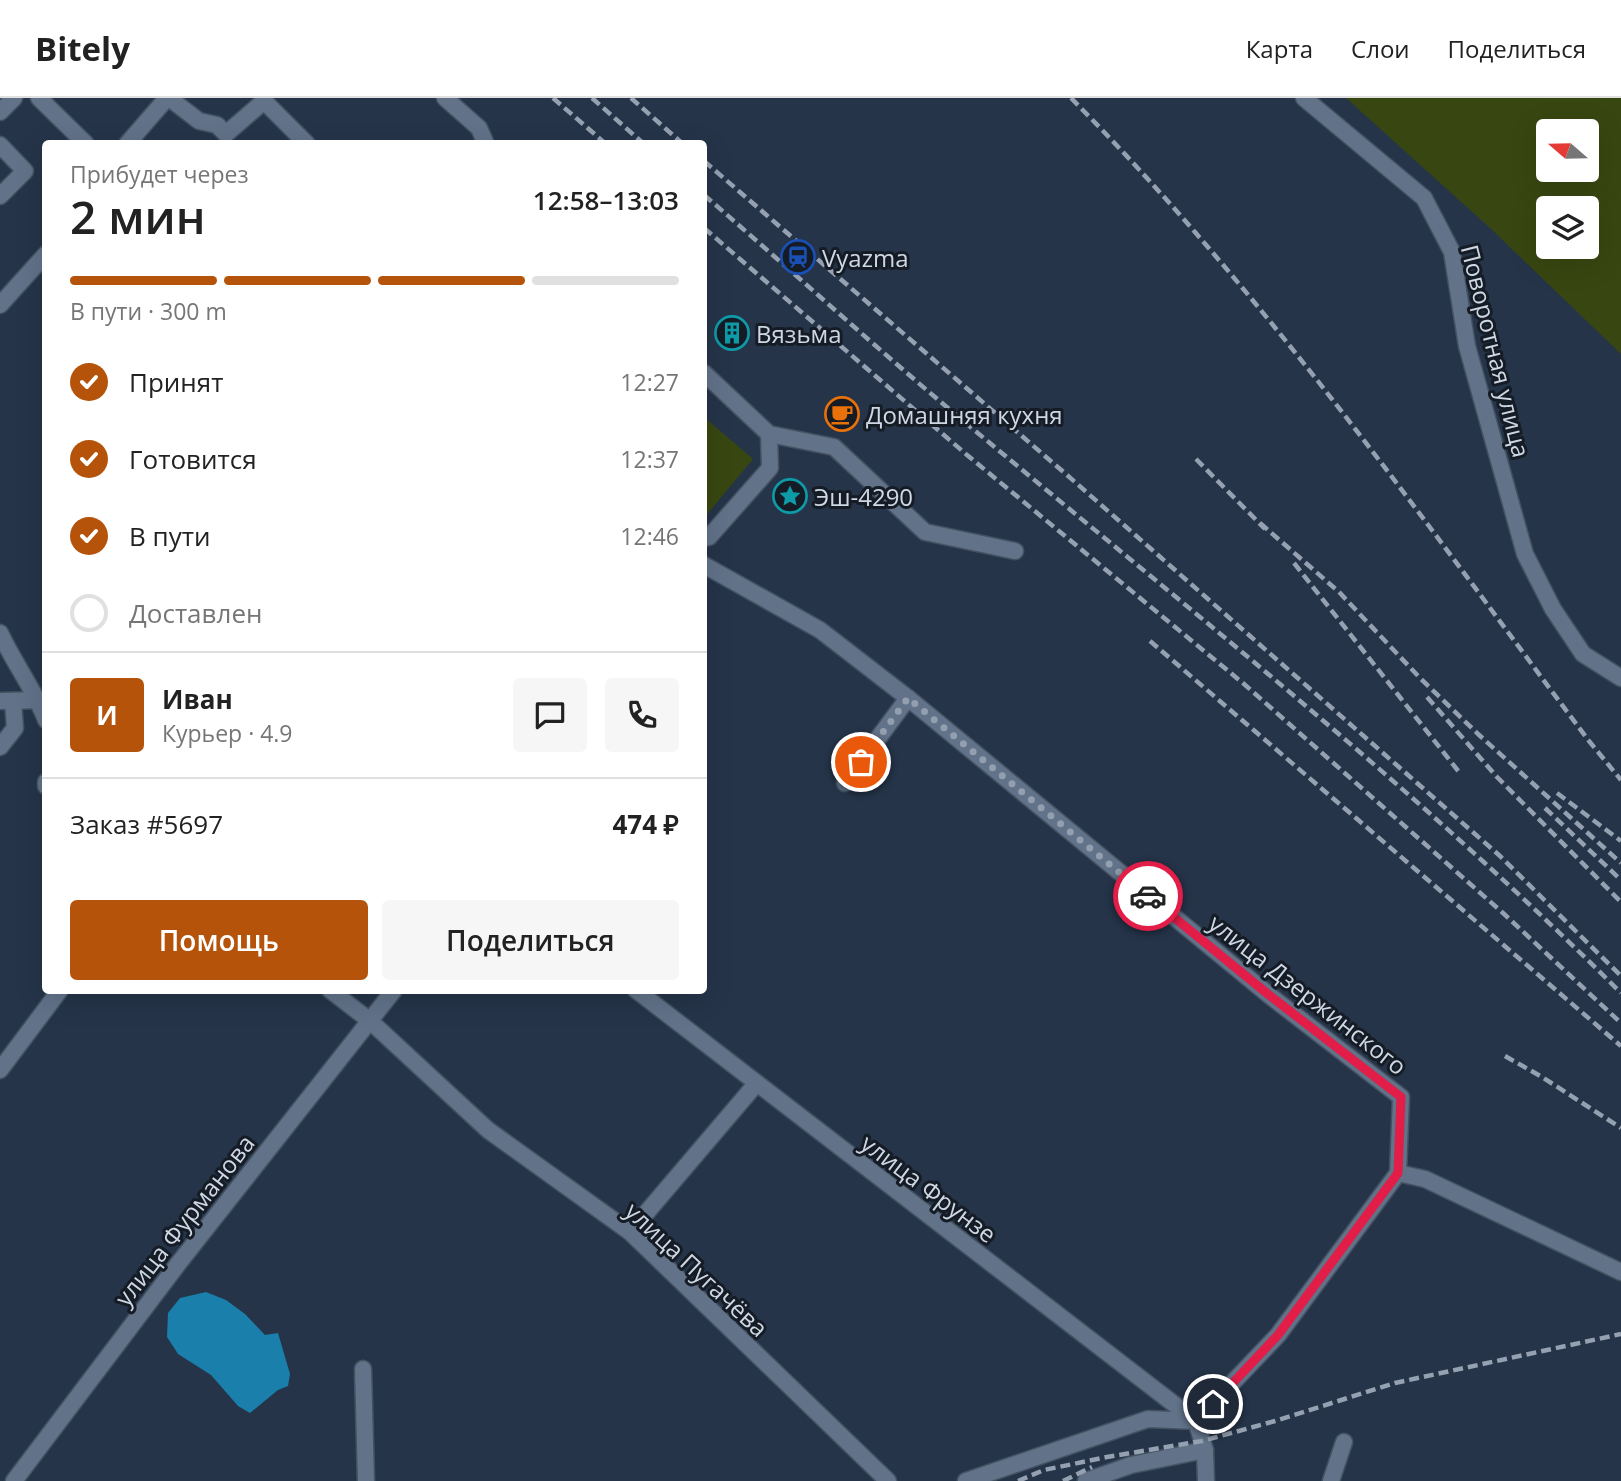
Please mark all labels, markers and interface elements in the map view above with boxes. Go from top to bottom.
text: Bitely [35,26,130,71]
text: Карта [1246,32,1313,65]
text: Слои [1351,32,1410,65]
text: Поделиться [1448,32,1586,65]
north arrow [1536,119,1600,182]
map controls [1536,119,1599,259]
text: Прибудет через [70,158,249,190]
text: 12:58–13:03 [533,182,679,218]
text: 2 мин [70,185,206,247]
button: layers [1536,196,1599,259]
station icon: Vyazma [779,238,817,276]
place label: Vyazma [822,241,908,274]
street label: Поворотная улица [1454,241,1538,461]
text: В пути · 300 m [70,295,227,327]
building icon: Вязьма [713,314,751,352]
place label: Вязьма [756,317,842,350]
icon: check [70,363,108,401]
text: Принят [129,364,223,400]
text: 12:27 [620,366,679,398]
cafe icon: Домашняя кухня [823,395,861,433]
place label: Домашняя кухня [866,398,1063,431]
icon: check [70,440,108,478]
text: Готовится [129,441,257,477]
text: 12:37 [620,443,679,475]
place icon: Эш-4290 [771,477,809,515]
place label: Эш-4290 [814,480,913,513]
icon: check [70,517,108,555]
text: В пути [129,518,210,554]
text: 12:46 [620,520,679,552]
text: Доставлен [129,595,262,631]
button: chat [513,678,587,752]
button: phone [605,678,679,752]
text: Иван [162,681,233,717]
text: И [96,697,118,733]
text: Курьер · 4.9 [162,717,293,749]
pin [831,732,891,792]
icon: bag [842,743,880,781]
text: Заказ #5697 [70,806,223,842]
text: 474 ₽ [613,806,679,842]
courier [1113,861,1183,931]
icon: car [1129,877,1167,915]
button: Помощь [70,900,368,980]
button: Поделиться [382,900,679,980]
street label: улица Дзержинского [1202,906,1414,1082]
street label: улица Фрунзе [854,1126,1004,1250]
street label: улица Фурманова [107,1127,261,1313]
street label: улица Пугачёва [618,1194,776,1344]
pin [1183,1374,1243,1434]
icon: home [1194,1385,1232,1423]

